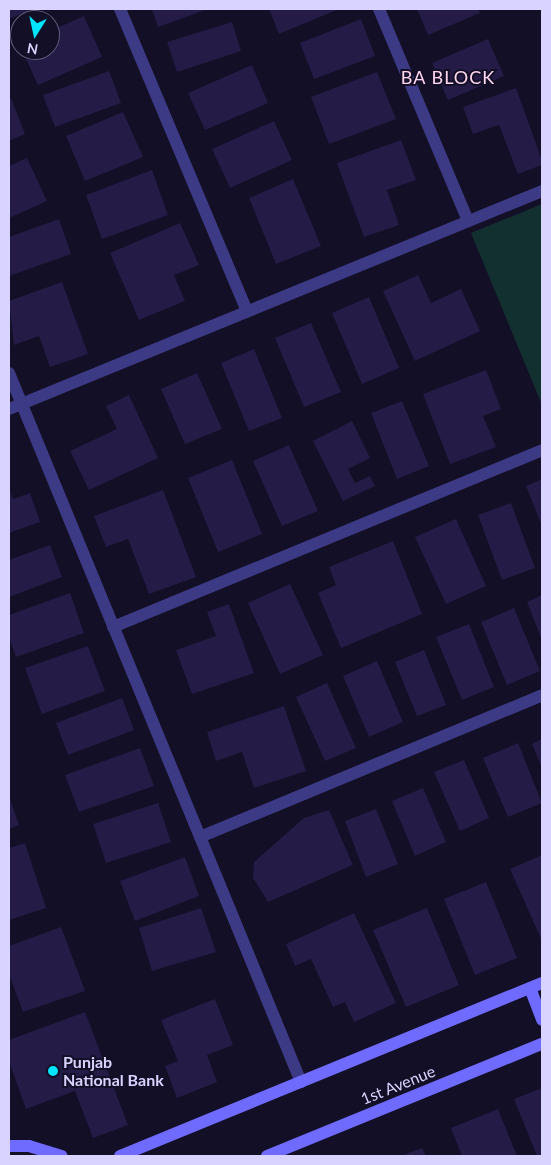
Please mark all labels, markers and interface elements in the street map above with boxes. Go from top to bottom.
north arrow [10,10,60,60]
text: N [26,40,39,59]
district label: BA BLOCK [400,66,496,88]
place label: Punjab National Bank [63,1052,164,1090]
street label: 1st Avenue [358,1061,438,1109]
marker: Punjab National Bank [47,1065,59,1077]

